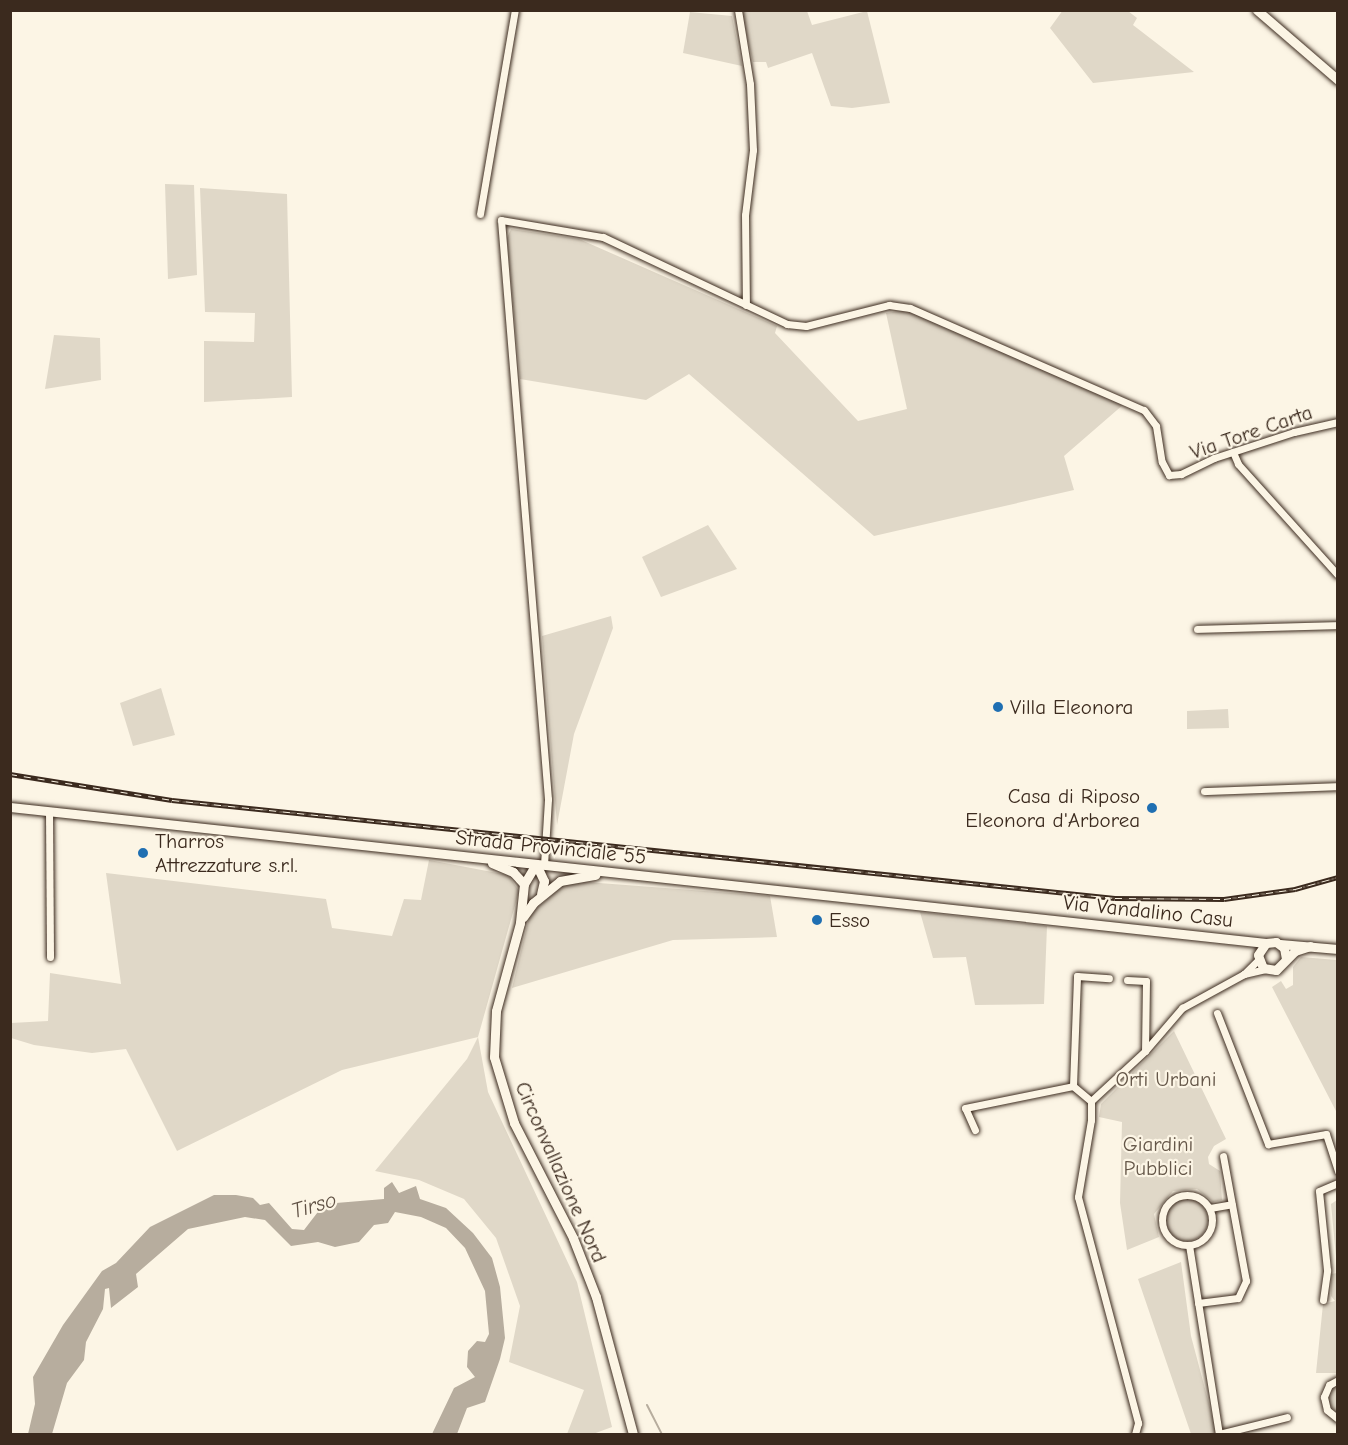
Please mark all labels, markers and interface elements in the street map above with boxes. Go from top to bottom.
street label: Via Tore Carta [1186,399,1316,465]
place label: Villa Eleonora [1010,694,1133,720]
marker: Villa Eleonora [991,700,1005,714]
place label: Casa di Riposo Eleonora d'Arborea [965,783,1140,833]
marker: Casa di Riposo Eleonora d'Arborea [1145,801,1159,815]
street label: Strada Provinciale 55 [454,824,648,870]
place label: Tharros Attrezzature s.r.l. [155,828,298,878]
marker: Tharros Attrezzature s.r.l. [136,846,150,860]
street label: Via Vandalino Casu [1062,890,1234,932]
place label: Esso [829,907,870,933]
marker: Esso [810,913,824,927]
park label: Orti Urbani [1116,1066,1216,1092]
street label: Circonvallazione Nord [510,1078,612,1266]
park label: Giardini Pubblici [1123,1131,1193,1181]
water label: Tirso [288,1187,340,1225]

